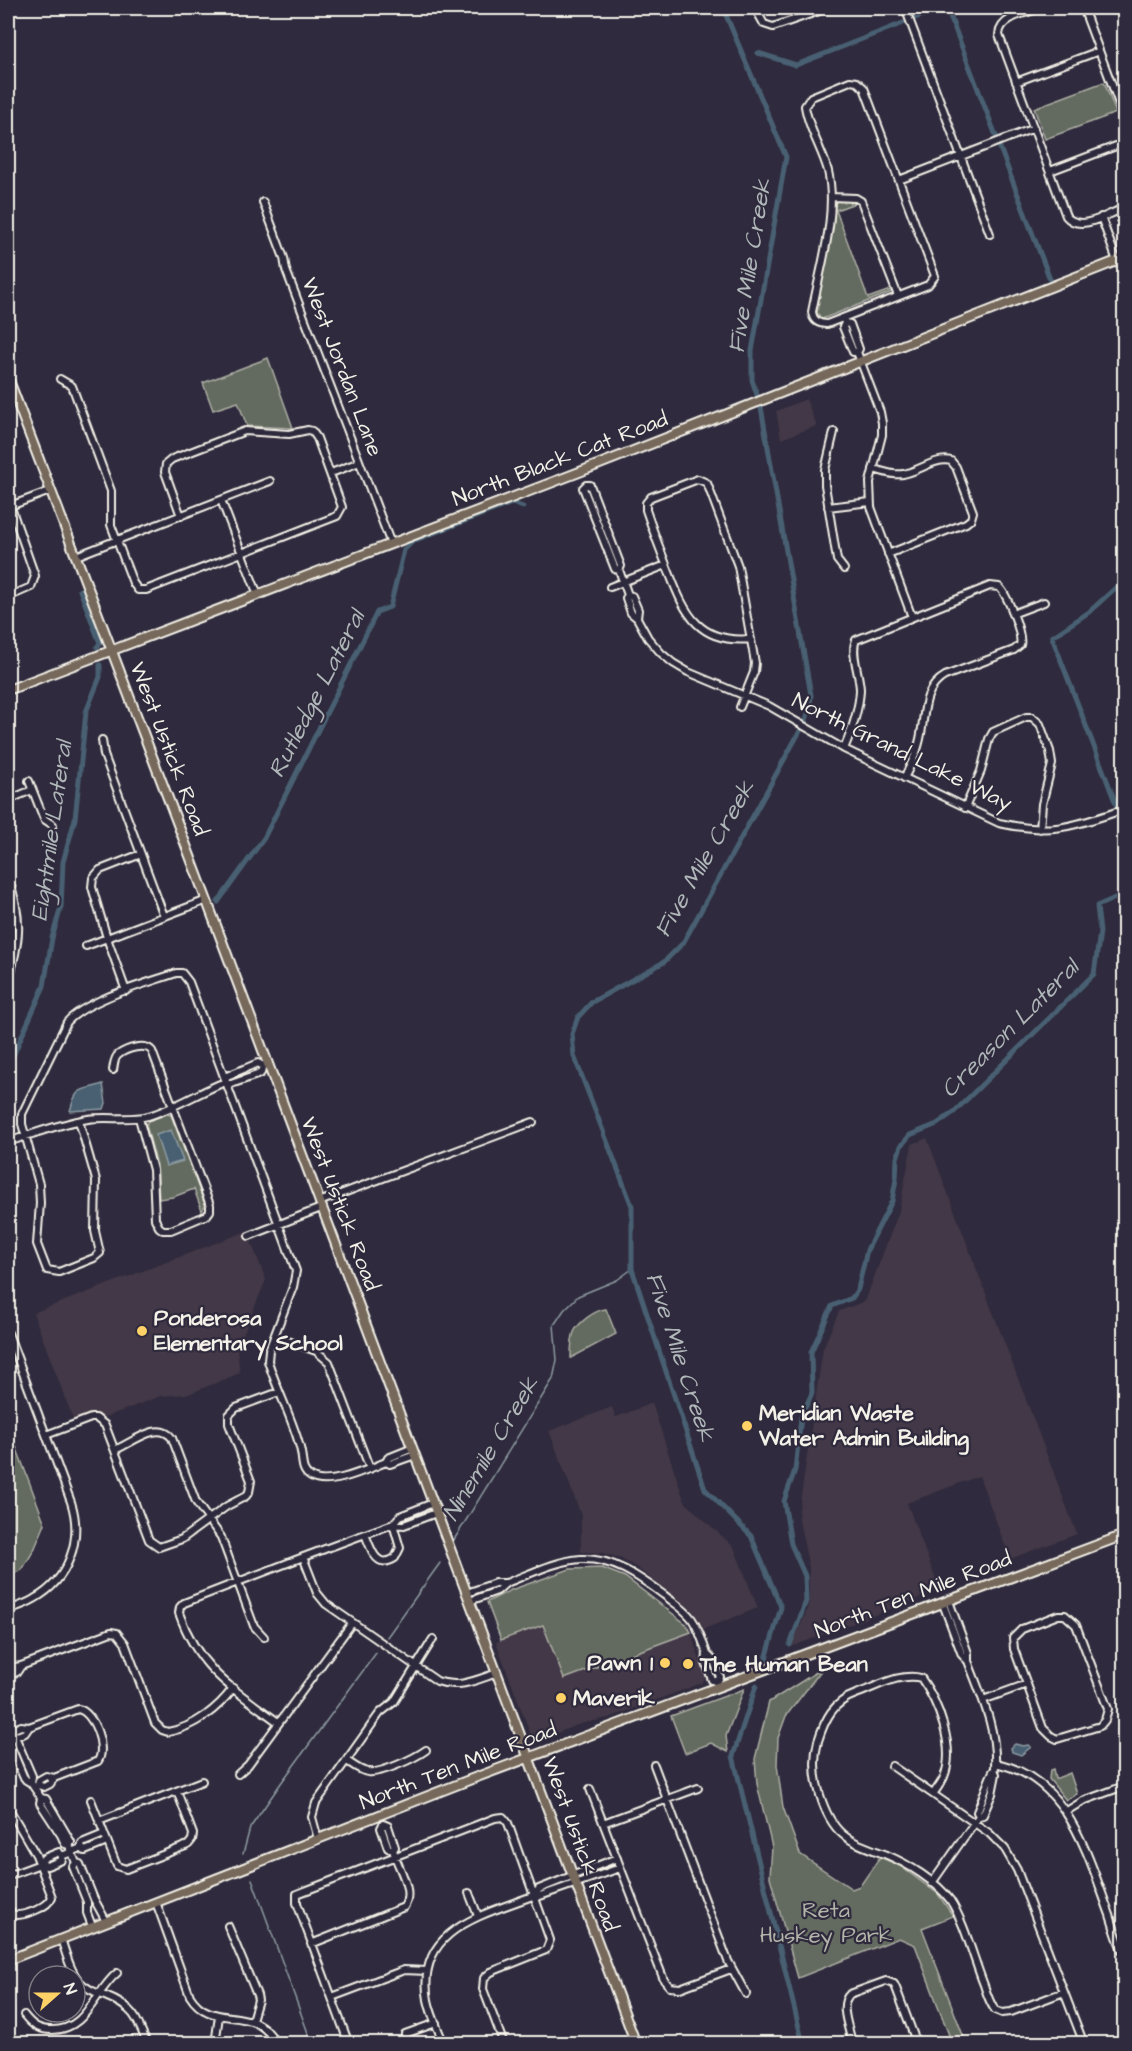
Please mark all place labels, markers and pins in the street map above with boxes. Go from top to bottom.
place label: Ponderosa Elementary School [154,1303,343,1361]
marker: Ponderosa Elementary School [135,1324,149,1338]
place label: Meridian Waste Water Admin Building [758,1398,969,1455]
marker: Meridian Waste Water Admin Building [740,1419,754,1433]
place label: Pawn 1 [587,1648,653,1679]
place label: The Human Bean [699,1649,868,1680]
marker: Pawn 1 [658,1656,672,1670]
marker: The Human Bean [681,1657,695,1671]
place label: Maverik [573,1683,655,1714]
marker: Maverik [554,1691,568,1705]

